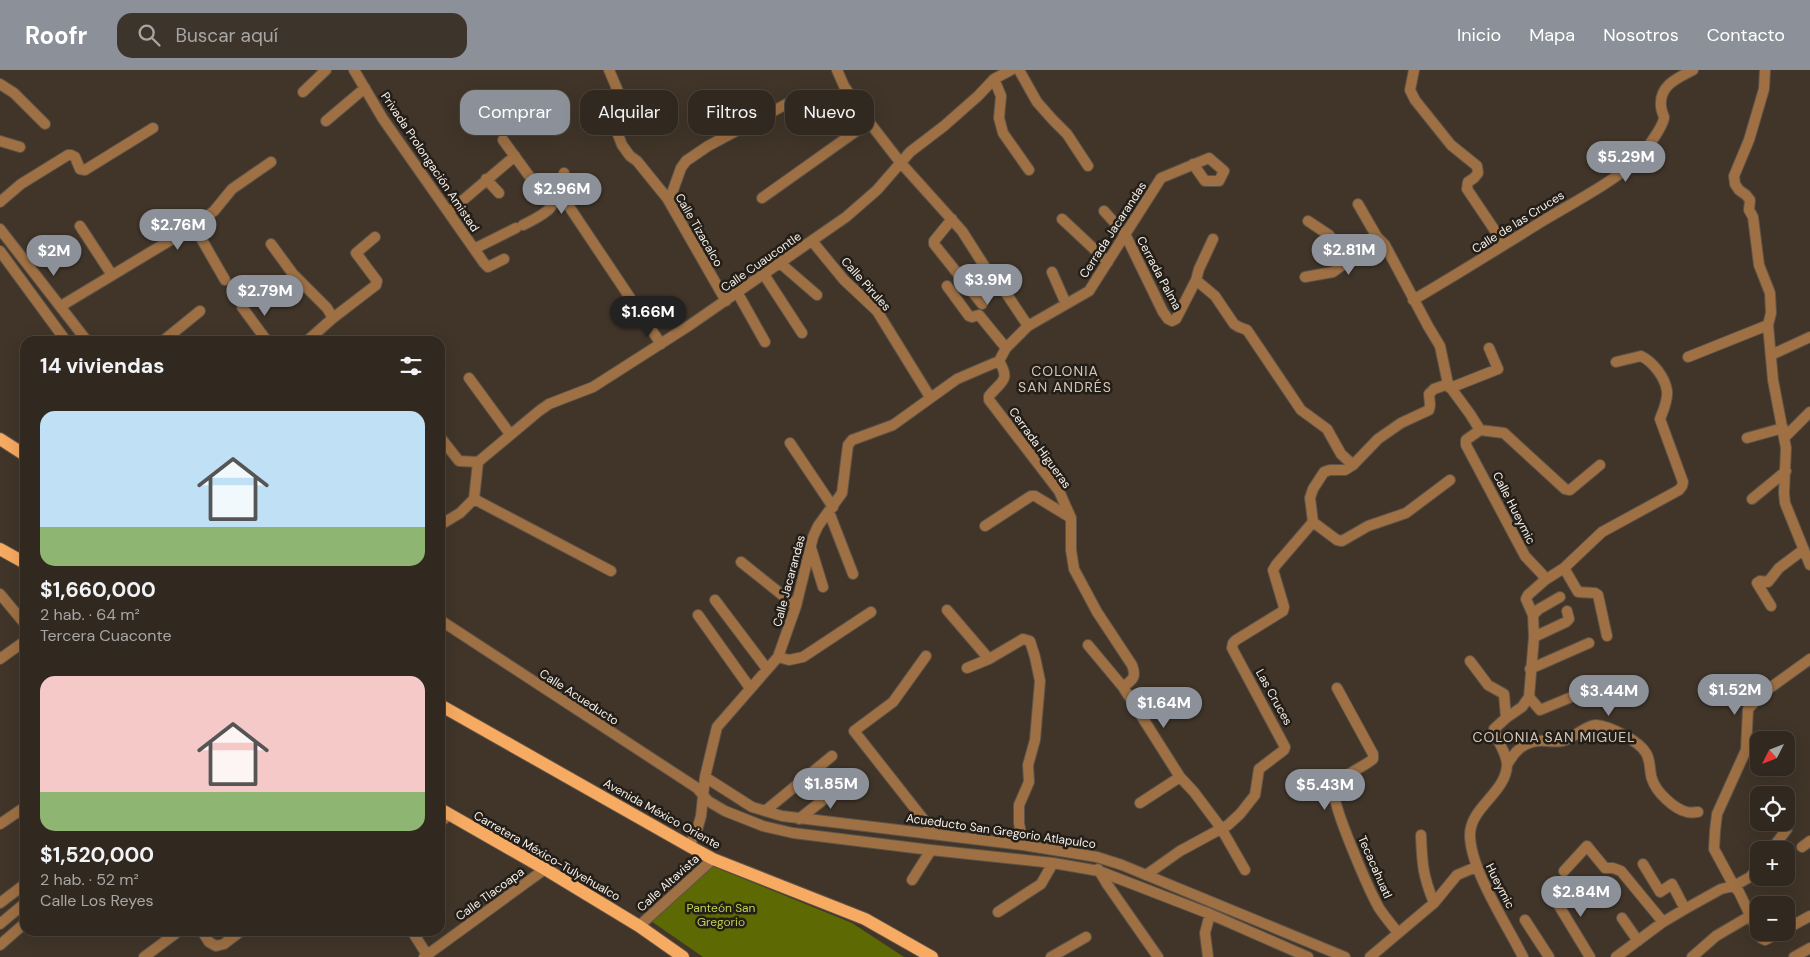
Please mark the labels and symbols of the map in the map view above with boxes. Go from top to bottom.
street label: Privada Prolongación Amistad [377,89,483,235]
pin: $5.29M [1585,140,1667,183]
pin: $2.96M [521,172,603,215]
street label: Cerrada Jacarandas [1076,179,1150,281]
street label: Calle de las Cruces [1469,187,1567,257]
street label: Calle Tizacalco [672,190,726,270]
pin: $2.76M [137,208,219,251]
street label: Calle Cuaucontle [718,228,804,296]
street label: Cerrada Palma [1133,233,1185,313]
pin: $2M [30,234,78,277]
pin: $2.81M [1308,234,1390,276]
street label: Calle Pirules [838,254,894,314]
pin: $3.9M [953,264,1023,306]
pin: $2.79M [224,274,306,317]
pin: $1.66M [607,296,689,338]
district label: COLONIA SAN ANDRÉS [1018,362,1112,396]
street label: Cerrada Higueras [1005,404,1075,492]
street label: Calle Hueymic [1489,469,1539,547]
street label: Calle Jacarandas [769,533,809,629]
street label: Calle Acueducto [536,665,622,729]
street label: Las Cruces [1252,666,1296,728]
pin: $3.44M [1568,674,1650,717]
pin: $1.52M [1694,674,1776,716]
pin: $1.64M [1123,686,1205,729]
district label: COLONIA SAN MIGUEL [1472,728,1636,746]
north arrow [1750,731,1795,776]
pin: $1.85M [790,768,872,810]
pin: $5.43M [1284,768,1366,811]
street label: Avenida México Oriente [601,775,724,853]
street label: Carretera México-Tulyehualco [471,807,623,905]
street label: Acueducto San Gregorio Atlapulco [905,810,1097,852]
street label: Tecacahuatl [1354,833,1396,901]
street label: Calle Altavista [634,851,702,915]
street label: Hueymic [1482,861,1518,911]
street label: Calle Tlacoapa [453,864,527,924]
pin: $2.84M [1540,876,1622,918]
park label: Panteón San Gregorio [686,900,756,930]

